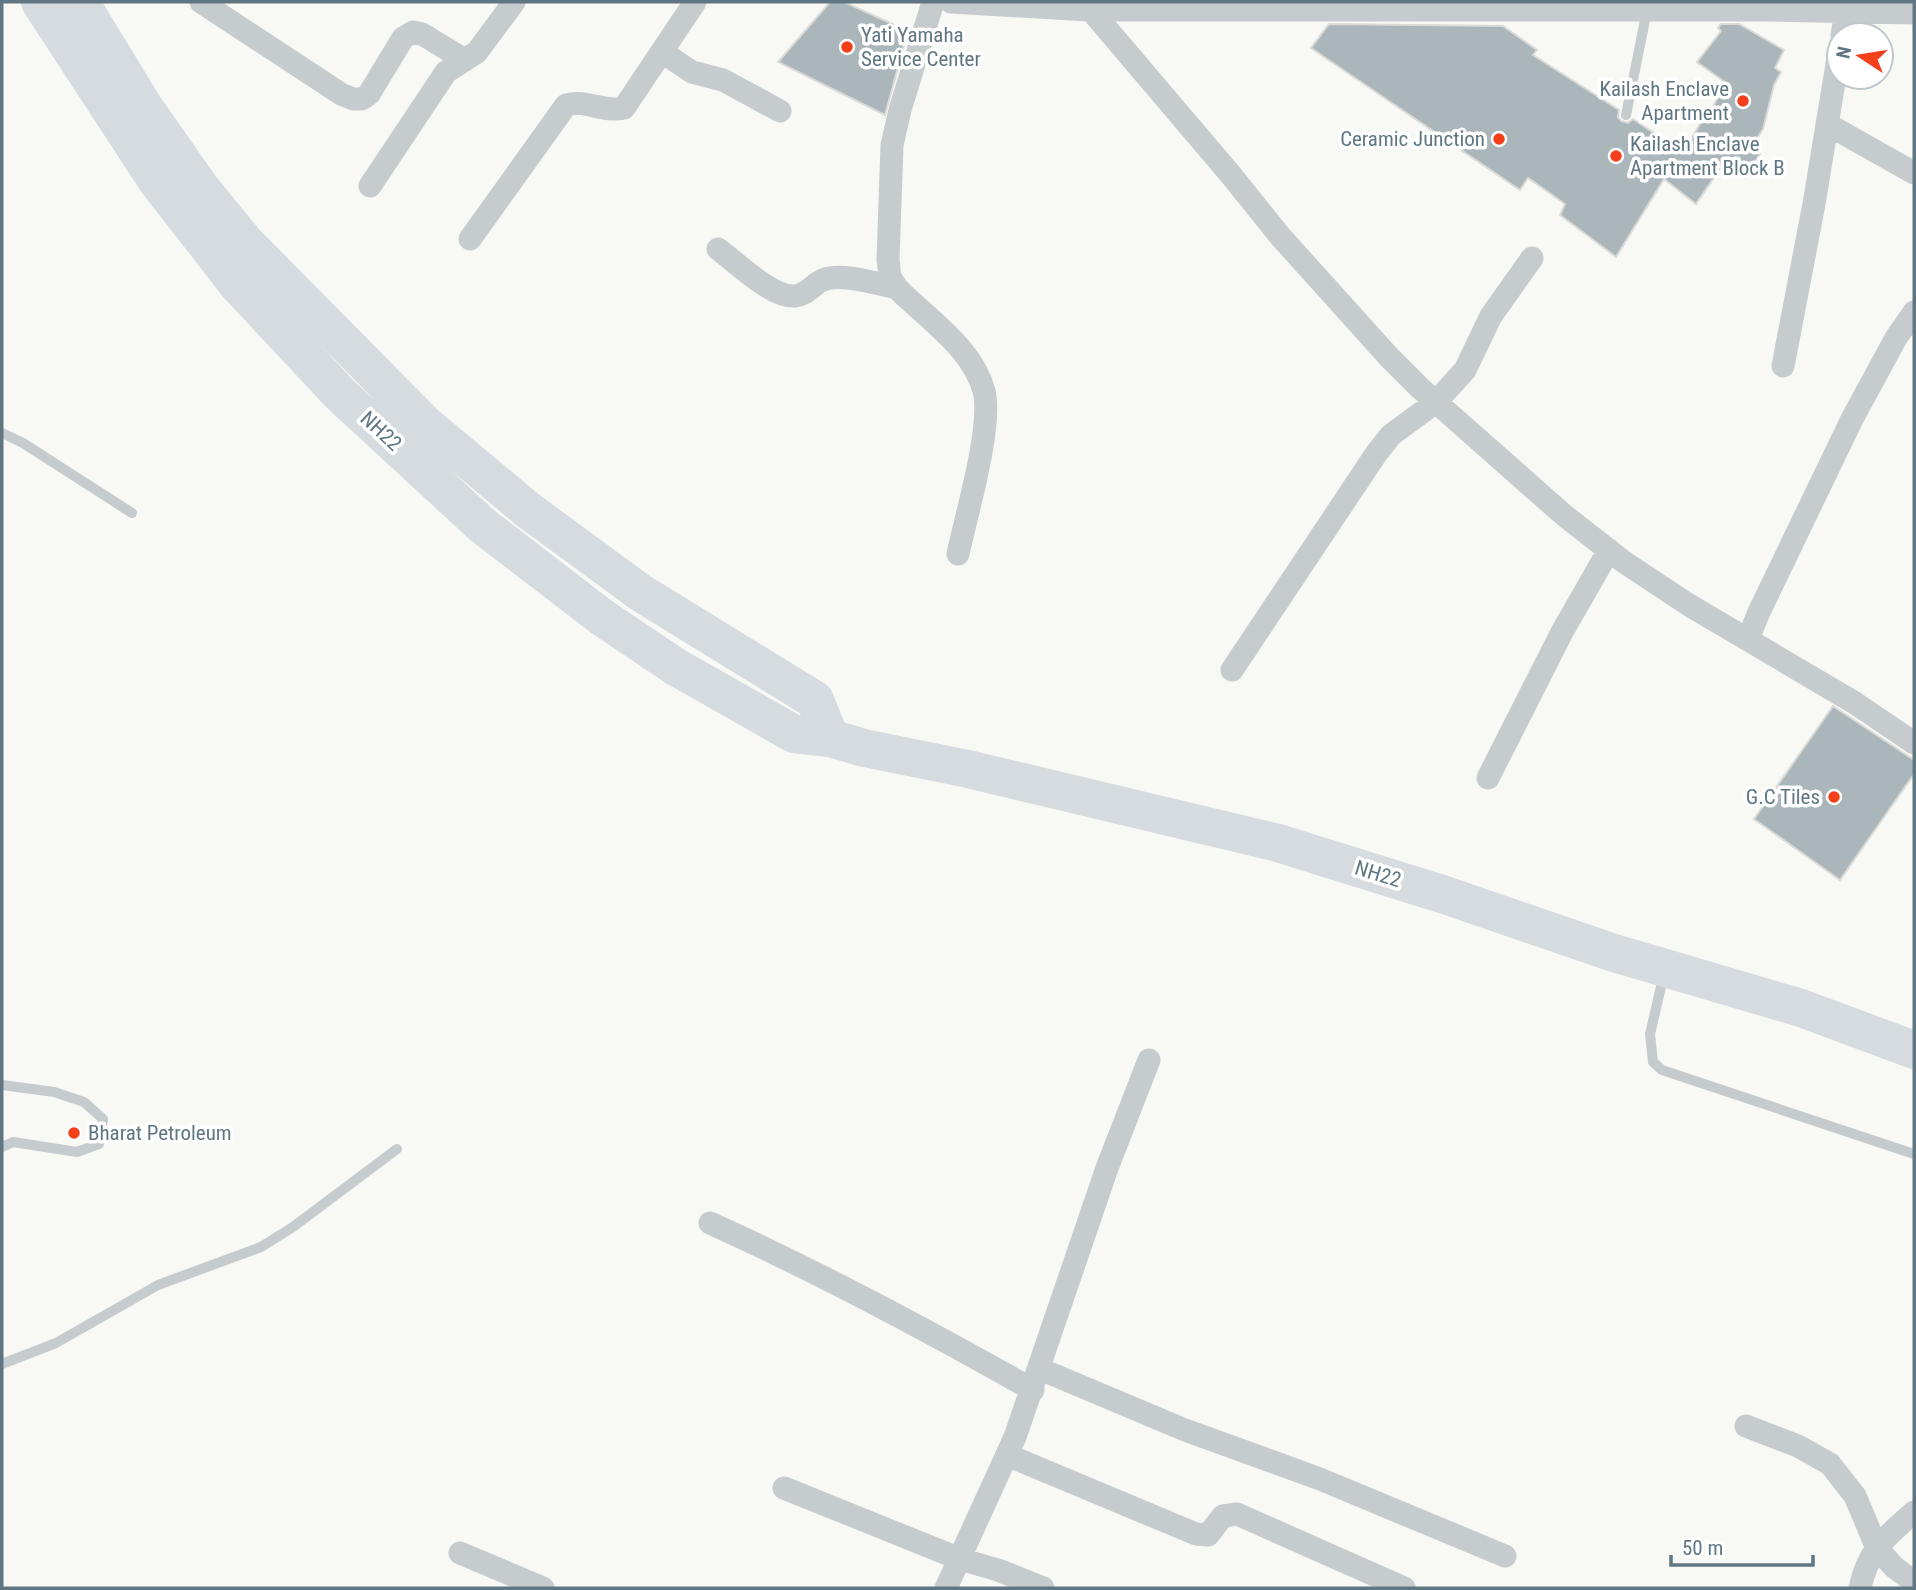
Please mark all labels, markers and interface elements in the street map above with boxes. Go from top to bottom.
north arrow [1825,21,1895,91]
place label: Yati Yamaha Service Center [861,23,981,71]
marker: Yati Yamaha Service Center [839,39,855,55]
text: N [1831,44,1856,61]
place label: Kailash Enclave Apartment [1600,77,1729,125]
marker: Kailash Enclave Apartment [1735,93,1751,109]
place label: Ceramic Junction [1340,127,1485,151]
marker: Ceramic Junction [1491,131,1507,147]
place label: Kailash Enclave Apartment Block B [1630,132,1785,180]
marker: Kailash Enclave Apartment Block B [1608,148,1624,164]
street label: NH22 [356,406,406,456]
place label: G.C Tiles [1746,785,1820,809]
marker: G.C Tiles [1826,789,1842,805]
street label: NH22 [1352,856,1404,892]
place label: Bharat Petroleum [88,1121,232,1145]
marker: Bharat Petroleum [66,1125,82,1141]
scale bar [1671,1524,1813,1568]
text: 50 m [1682,1536,1723,1560]

